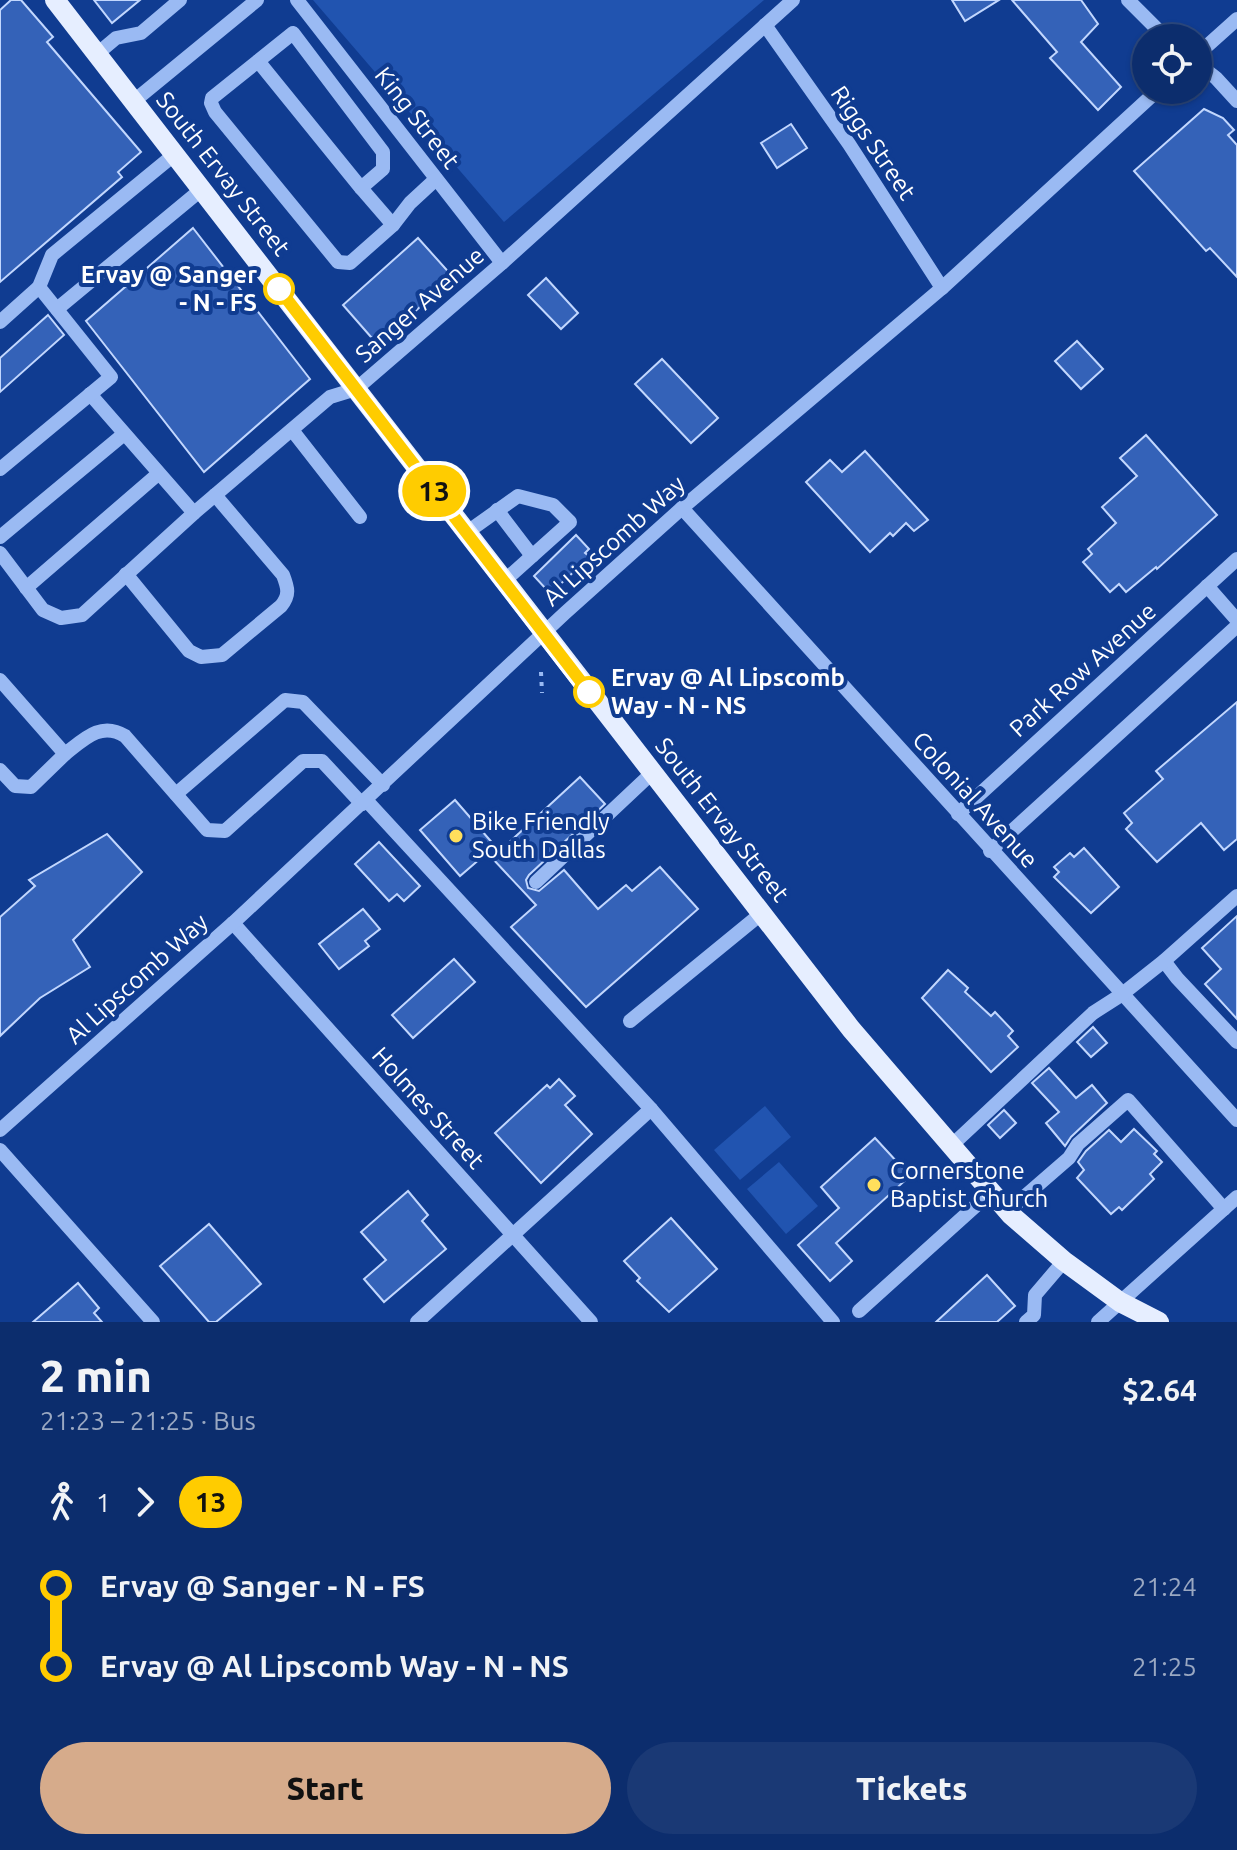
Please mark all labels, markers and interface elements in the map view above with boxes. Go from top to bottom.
map controls [1132,24,1212,104]
button: locate [1132,24,1212,104]
street label: King Street [370,62,466,174]
street label: Riggs Street [826,81,922,205]
street label: South Ervay Street [151,87,296,261]
street label: Sanger Avenue [350,242,489,368]
place label: Ervay @ Sanger - N - FS [81,261,257,316]
marker: Ervay @ Sanger - N - FS [264,274,294,304]
line badge: 13 [398,465,470,517]
street label: Al Lipscomb Way [537,470,690,611]
text: 13 [418,475,450,506]
street label: Park Row Avenue [1004,597,1161,742]
place label: Ervay @ Al Lipscomb Way - N - NS [611,664,845,719]
marker: Ervay @ Al Lipscomb Way - N - NS [574,677,604,707]
street label: Colonial Avenue [907,726,1043,873]
street label: South Ervay Street [650,733,795,907]
place label: Bike Friendly South Dallas [472,808,610,863]
marker: Bike Friendly South Dallas [447,827,465,845]
street label: Al Lipscomb Way [60,908,213,1049]
street label: Holmes Street [367,1041,490,1174]
place label: Cornerstone Baptist Church [890,1157,1048,1212]
marker: Cornerstone Baptist Church [865,1176,883,1194]
text: 2 min [40,1351,152,1400]
text: $2.64 [1122,1373,1197,1407]
text: 21:23 – 21:25 · Bus [40,1406,256,1435]
icon: walk [40,1480,84,1524]
icon: forward [123,1480,167,1524]
text: 13 [195,1486,226,1517]
text: 1 [96,1488,111,1517]
text: Ervay @ Sanger - N - FS [100,1569,425,1603]
text: 21:24 [1132,1572,1197,1601]
text: Ervay @ Al Lipscomb Way - N - NS [100,1649,569,1683]
text: 21:25 [1132,1652,1197,1681]
button: Start [40,1742,611,1834]
button: Tickets [627,1742,1197,1834]

